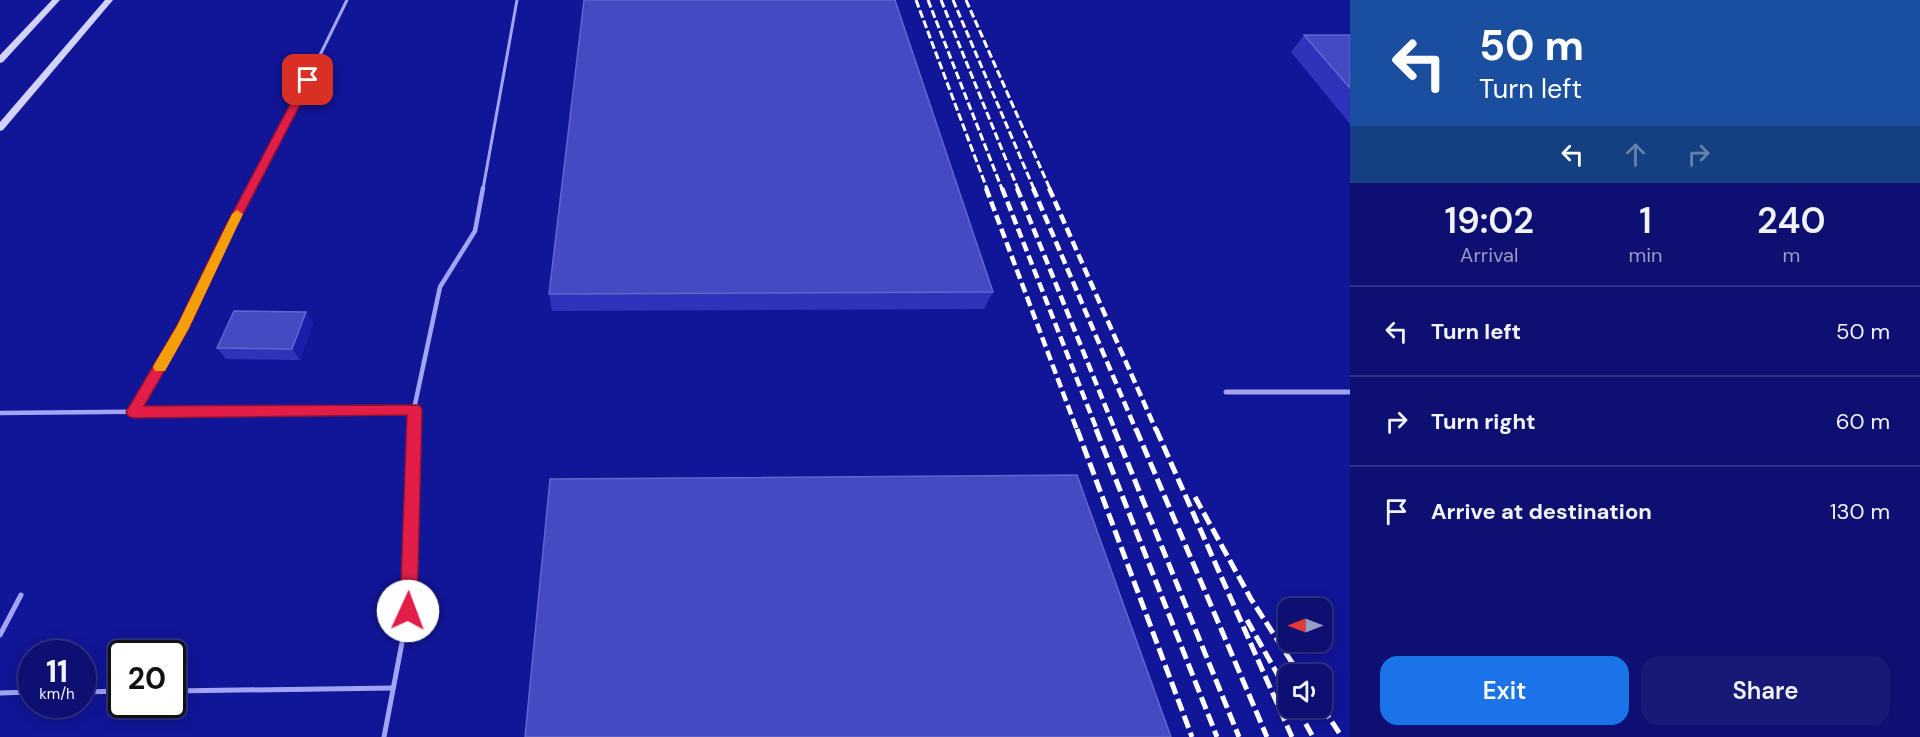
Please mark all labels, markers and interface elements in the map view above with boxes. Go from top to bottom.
text: 50 m [1479,18,1584,73]
icon: left [1380,24,1458,102]
pin [282,54,333,105]
icon: arrive [291,63,324,96]
text: Turn left [1479,71,1582,106]
icon: left [1556,138,1589,171]
icon: ahead [1619,138,1652,171]
icon: right [1682,138,1715,171]
text: 19:02 [1444,197,1534,244]
text: 1 [1639,197,1652,244]
text: 240 [1757,197,1826,244]
text: Arrival [1460,242,1518,268]
text: min [1628,242,1663,268]
text: m [1782,242,1800,268]
icon: left [1380,315,1413,348]
text: Turn left [1431,317,1521,346]
text: 50 m [1836,317,1890,346]
icon: right [1380,405,1413,438]
text: Turn right [1431,407,1536,436]
text: 60 m [1836,407,1890,436]
icon: arrive [1380,495,1413,528]
text: Arrive at destination [1431,497,1652,526]
text: 130 m [1830,497,1890,526]
position arrow [376,579,440,643]
north arrow [1278,598,1332,652]
map controls [1278,598,1332,718]
speed limit sign: 20 [108,640,186,718]
text: 11 [46,652,68,691]
button: Exit [1380,656,1629,725]
button: Share [1641,656,1890,725]
button: sound [1278,664,1332,718]
text: km/h [39,684,75,704]

